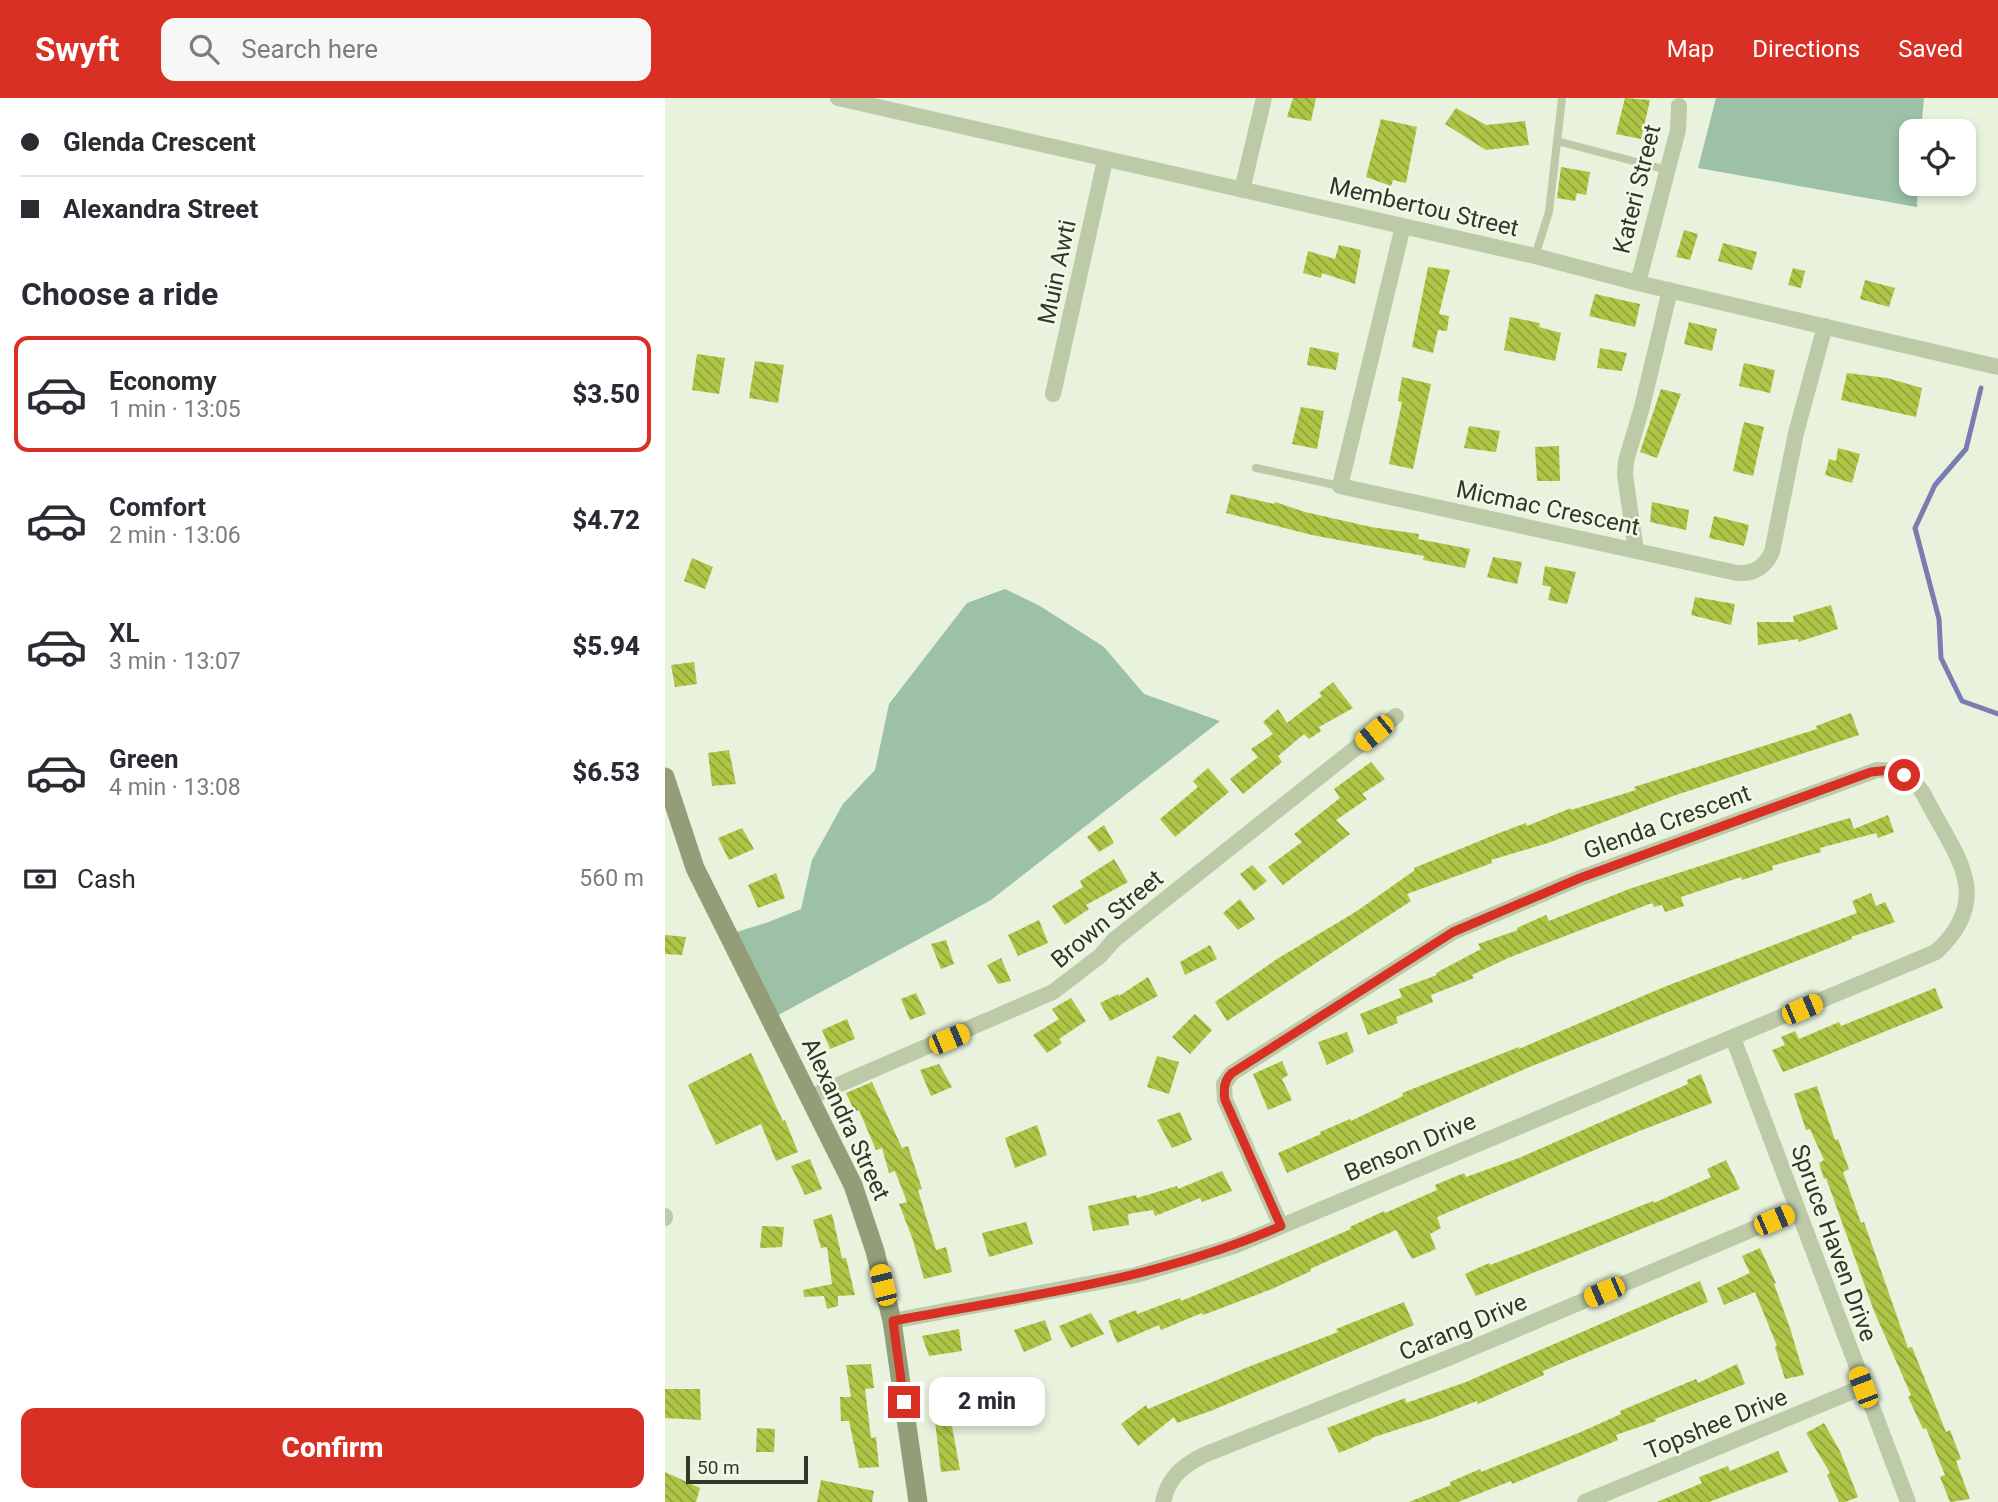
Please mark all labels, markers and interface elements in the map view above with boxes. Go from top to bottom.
search box [161,18,651,81]
text: Swyft [35,30,119,69]
icon: search [185,30,223,68]
text: Search here [241,34,378,64]
text: Map [1667,35,1714,63]
text: Directions [1752,35,1860,63]
text: Saved [1898,35,1963,63]
map controls [1899,119,1976,196]
button: locate [1899,119,1976,196]
street label: Kateri Street [1607,121,1667,256]
text: Glenda Crescent [63,127,256,157]
street label: Membertou Street [1327,172,1522,242]
text: Alexandra Street [63,194,258,224]
street label: Muin Awti [1032,217,1082,327]
text: Choose a ride [21,275,218,313]
icon: car [25,363,88,426]
text: Economy [109,366,216,396]
text: $3.50 [572,379,640,409]
text: 1 min · 13:05 [109,396,241,423]
street label: Micmac Crescent [1454,475,1643,541]
icon: car [25,489,88,552]
text: Comfort [109,492,206,522]
text: $4.72 [572,505,640,535]
text: 2 min · 13:06 [109,522,241,549]
icon: car [25,615,88,678]
text: XL [109,618,140,648]
text: $5.94 [572,631,640,661]
text: 3 min · 13:07 [109,648,241,675]
car [1352,712,1397,754]
icon: car [25,741,88,804]
text: Green [109,744,179,774]
text: $6.53 [572,757,640,787]
route start [1888,759,1920,791]
text: 4 min · 13:08 [109,774,241,801]
street label: Glenda Crescent [1580,779,1754,865]
icon: cash [21,860,59,898]
text: Cash [77,864,136,894]
street label: Brown Street [1045,864,1169,974]
text: 560 m [579,865,644,892]
car [1779,991,1826,1027]
car [926,1021,973,1057]
street label: Alexandra Street [796,1033,896,1205]
street label: Benson Drive [1340,1107,1480,1187]
street label: Spruce Haven Drive [1785,1141,1883,1345]
car [1751,1202,1798,1238]
car [868,1262,899,1308]
car [1581,1274,1628,1310]
street label: Carang Drive [1395,1288,1531,1366]
car [1846,1364,1881,1410]
callout: 2 min [929,1378,1044,1426]
street label: Topshee Drive [1641,1383,1791,1465]
route end [888,1386,920,1418]
text: 2 min [958,1388,1016,1415]
button: Confirm [21,1408,644,1488]
scale bar [686,1453,809,1485]
text: 50 m [697,1456,740,1479]

